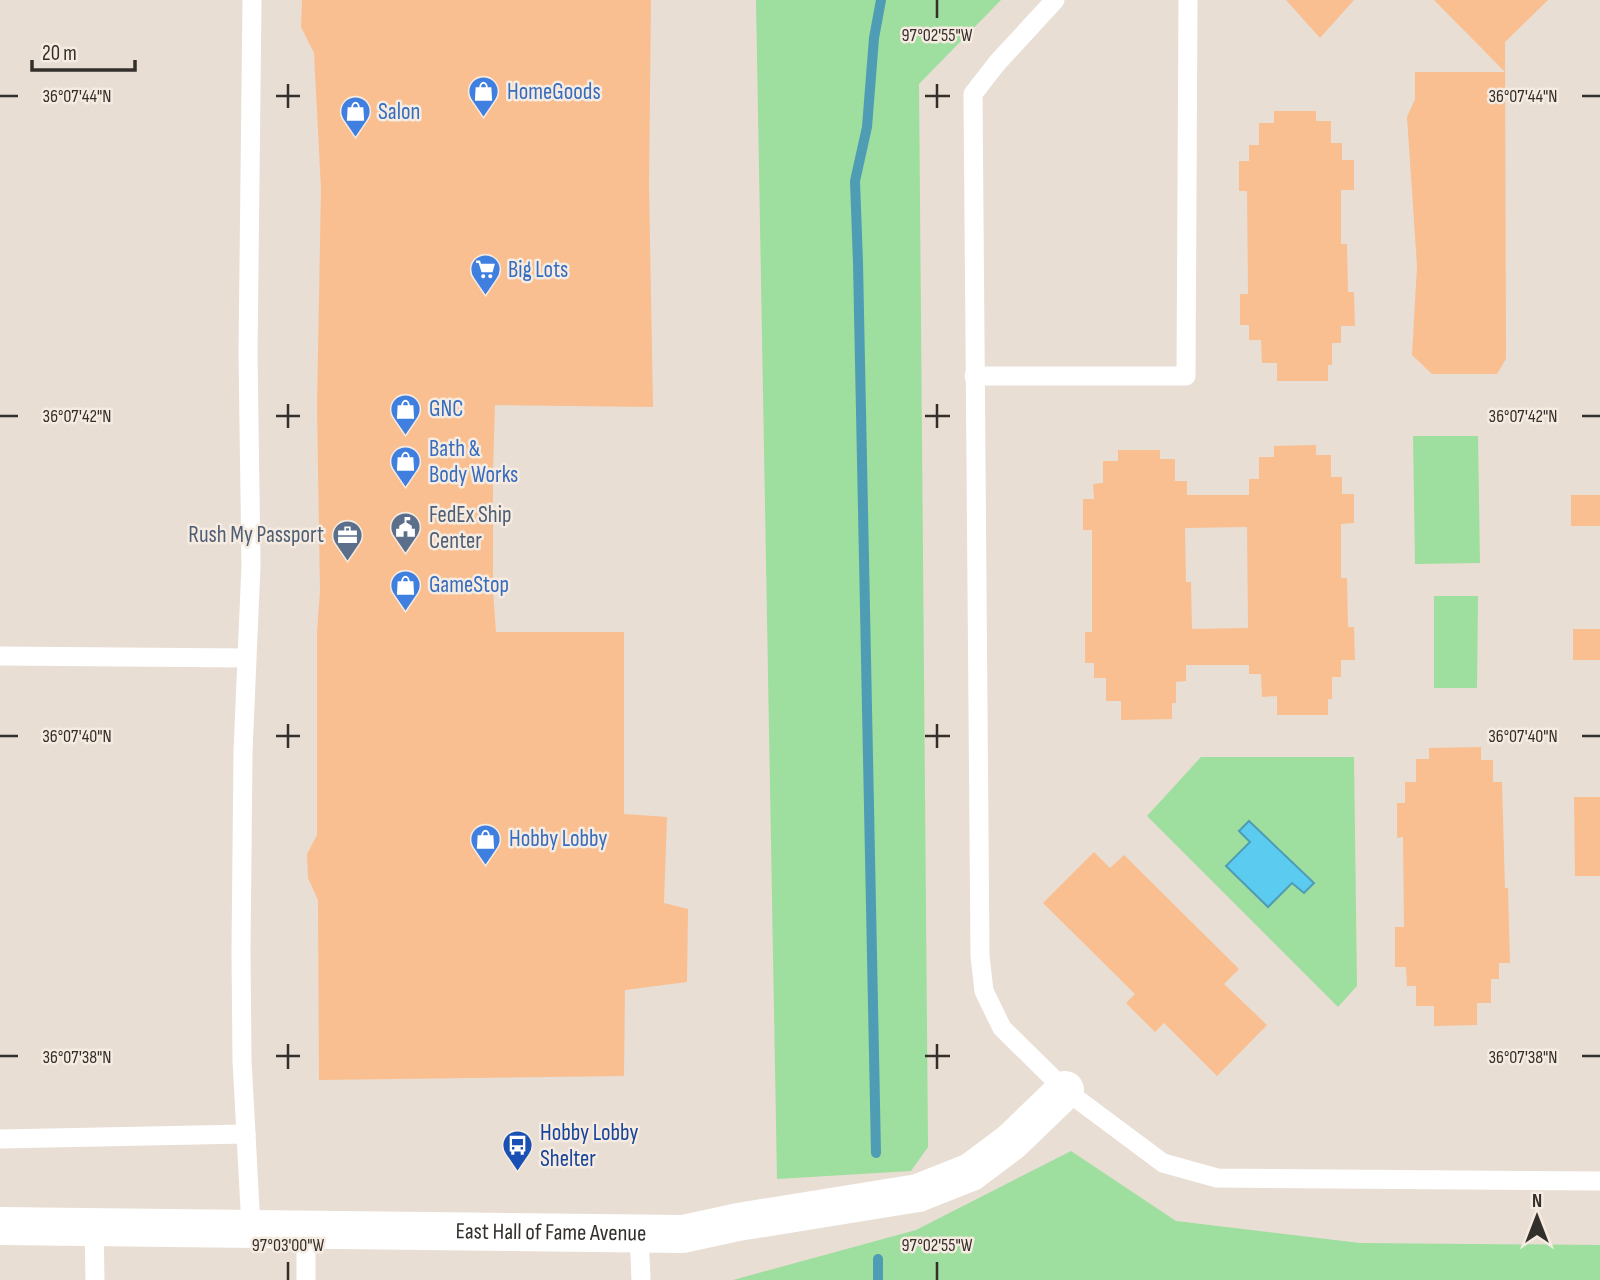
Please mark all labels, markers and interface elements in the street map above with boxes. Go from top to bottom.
text: 97°02'55"W [902,25,973,46]
scale bar [32,28,135,72]
text: 20 m [42,41,77,66]
shop icon: HomeGoods [467,75,501,119]
place label: HomeGoods [507,78,601,106]
text: 36°07'44"N [43,86,111,107]
text: 36°07'44"N [1489,86,1557,107]
shop icon: Salon [338,95,372,139]
place label: Salon [378,98,420,126]
supermarket icon: Big Lots [468,253,502,297]
place label: Big Lots [508,256,568,284]
shop icon: GNC [389,392,423,436]
place label: GNC [429,395,463,423]
text: 36°07'42"N [43,406,111,427]
text: 36°07'42"N [1489,406,1557,427]
place label: Bath & Body Works [429,435,518,489]
shop icon: Bath & Body Works [389,445,423,489]
place label: FedEx Ship Center [429,501,511,555]
public building icon: FedEx Ship Center [389,511,423,555]
office icon: Rush My Passport [330,518,364,562]
place label: Rush My Passport [188,521,324,549]
shop icon: GameStop [389,568,423,612]
place label: GameStop [429,571,509,599]
text: 36°07'40"N [42,726,112,747]
text: 36°07'40"N [1488,726,1558,747]
shop icon: Hobby Lobby [469,822,503,866]
place label: Hobby Lobby [509,825,607,853]
text: 36°07'38"N [42,1047,112,1068]
text: 36°07'38"N [1488,1047,1558,1068]
place label: Hobby Lobby Shelter [540,1119,638,1173]
bus stop icon: Hobby Lobby Shelter [500,1129,534,1173]
north arrow [1502,1182,1572,1252]
text: N [1532,1190,1542,1213]
street label: East Hall of Fame Avenue [455,1217,646,1248]
text: 97°03'00"W [252,1235,325,1256]
text: 97°02'55"W [902,1235,973,1256]

